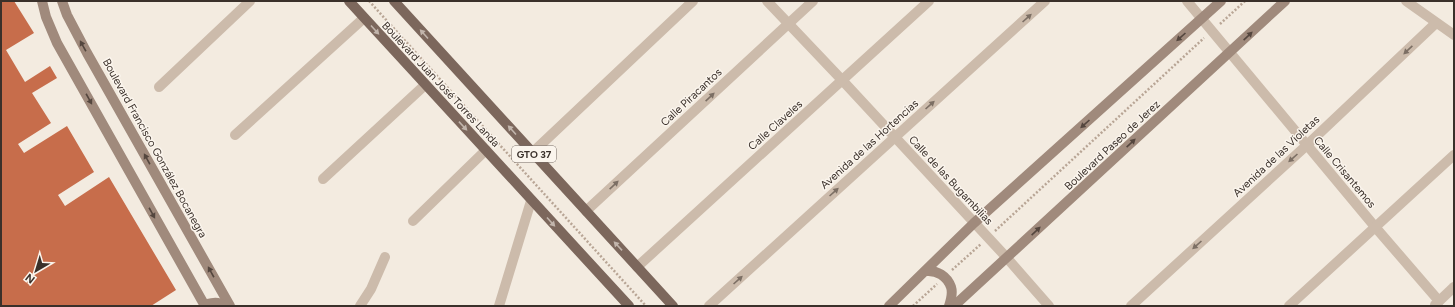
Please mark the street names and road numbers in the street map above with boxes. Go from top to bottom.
street label: Boulevard Juan José Torres Landa [379,19,502,150]
street label: Boulevard Francisco González Bocanegra [100,56,209,240]
street label: Calle Piracantos [658,66,725,129]
street label: Avenida de las Hortencias [818,97,921,192]
street label: Calle Claveles [746,98,805,153]
street label: Boulevard Paseo de Jerez [1062,98,1163,193]
street label: Avenida de las Violetas [1230,113,1322,200]
street label: Calle de las Bugambilias [906,133,995,228]
street label: Calle Crisantemos [1311,134,1378,211]
road number: GTO 37 [512,146,556,162]

